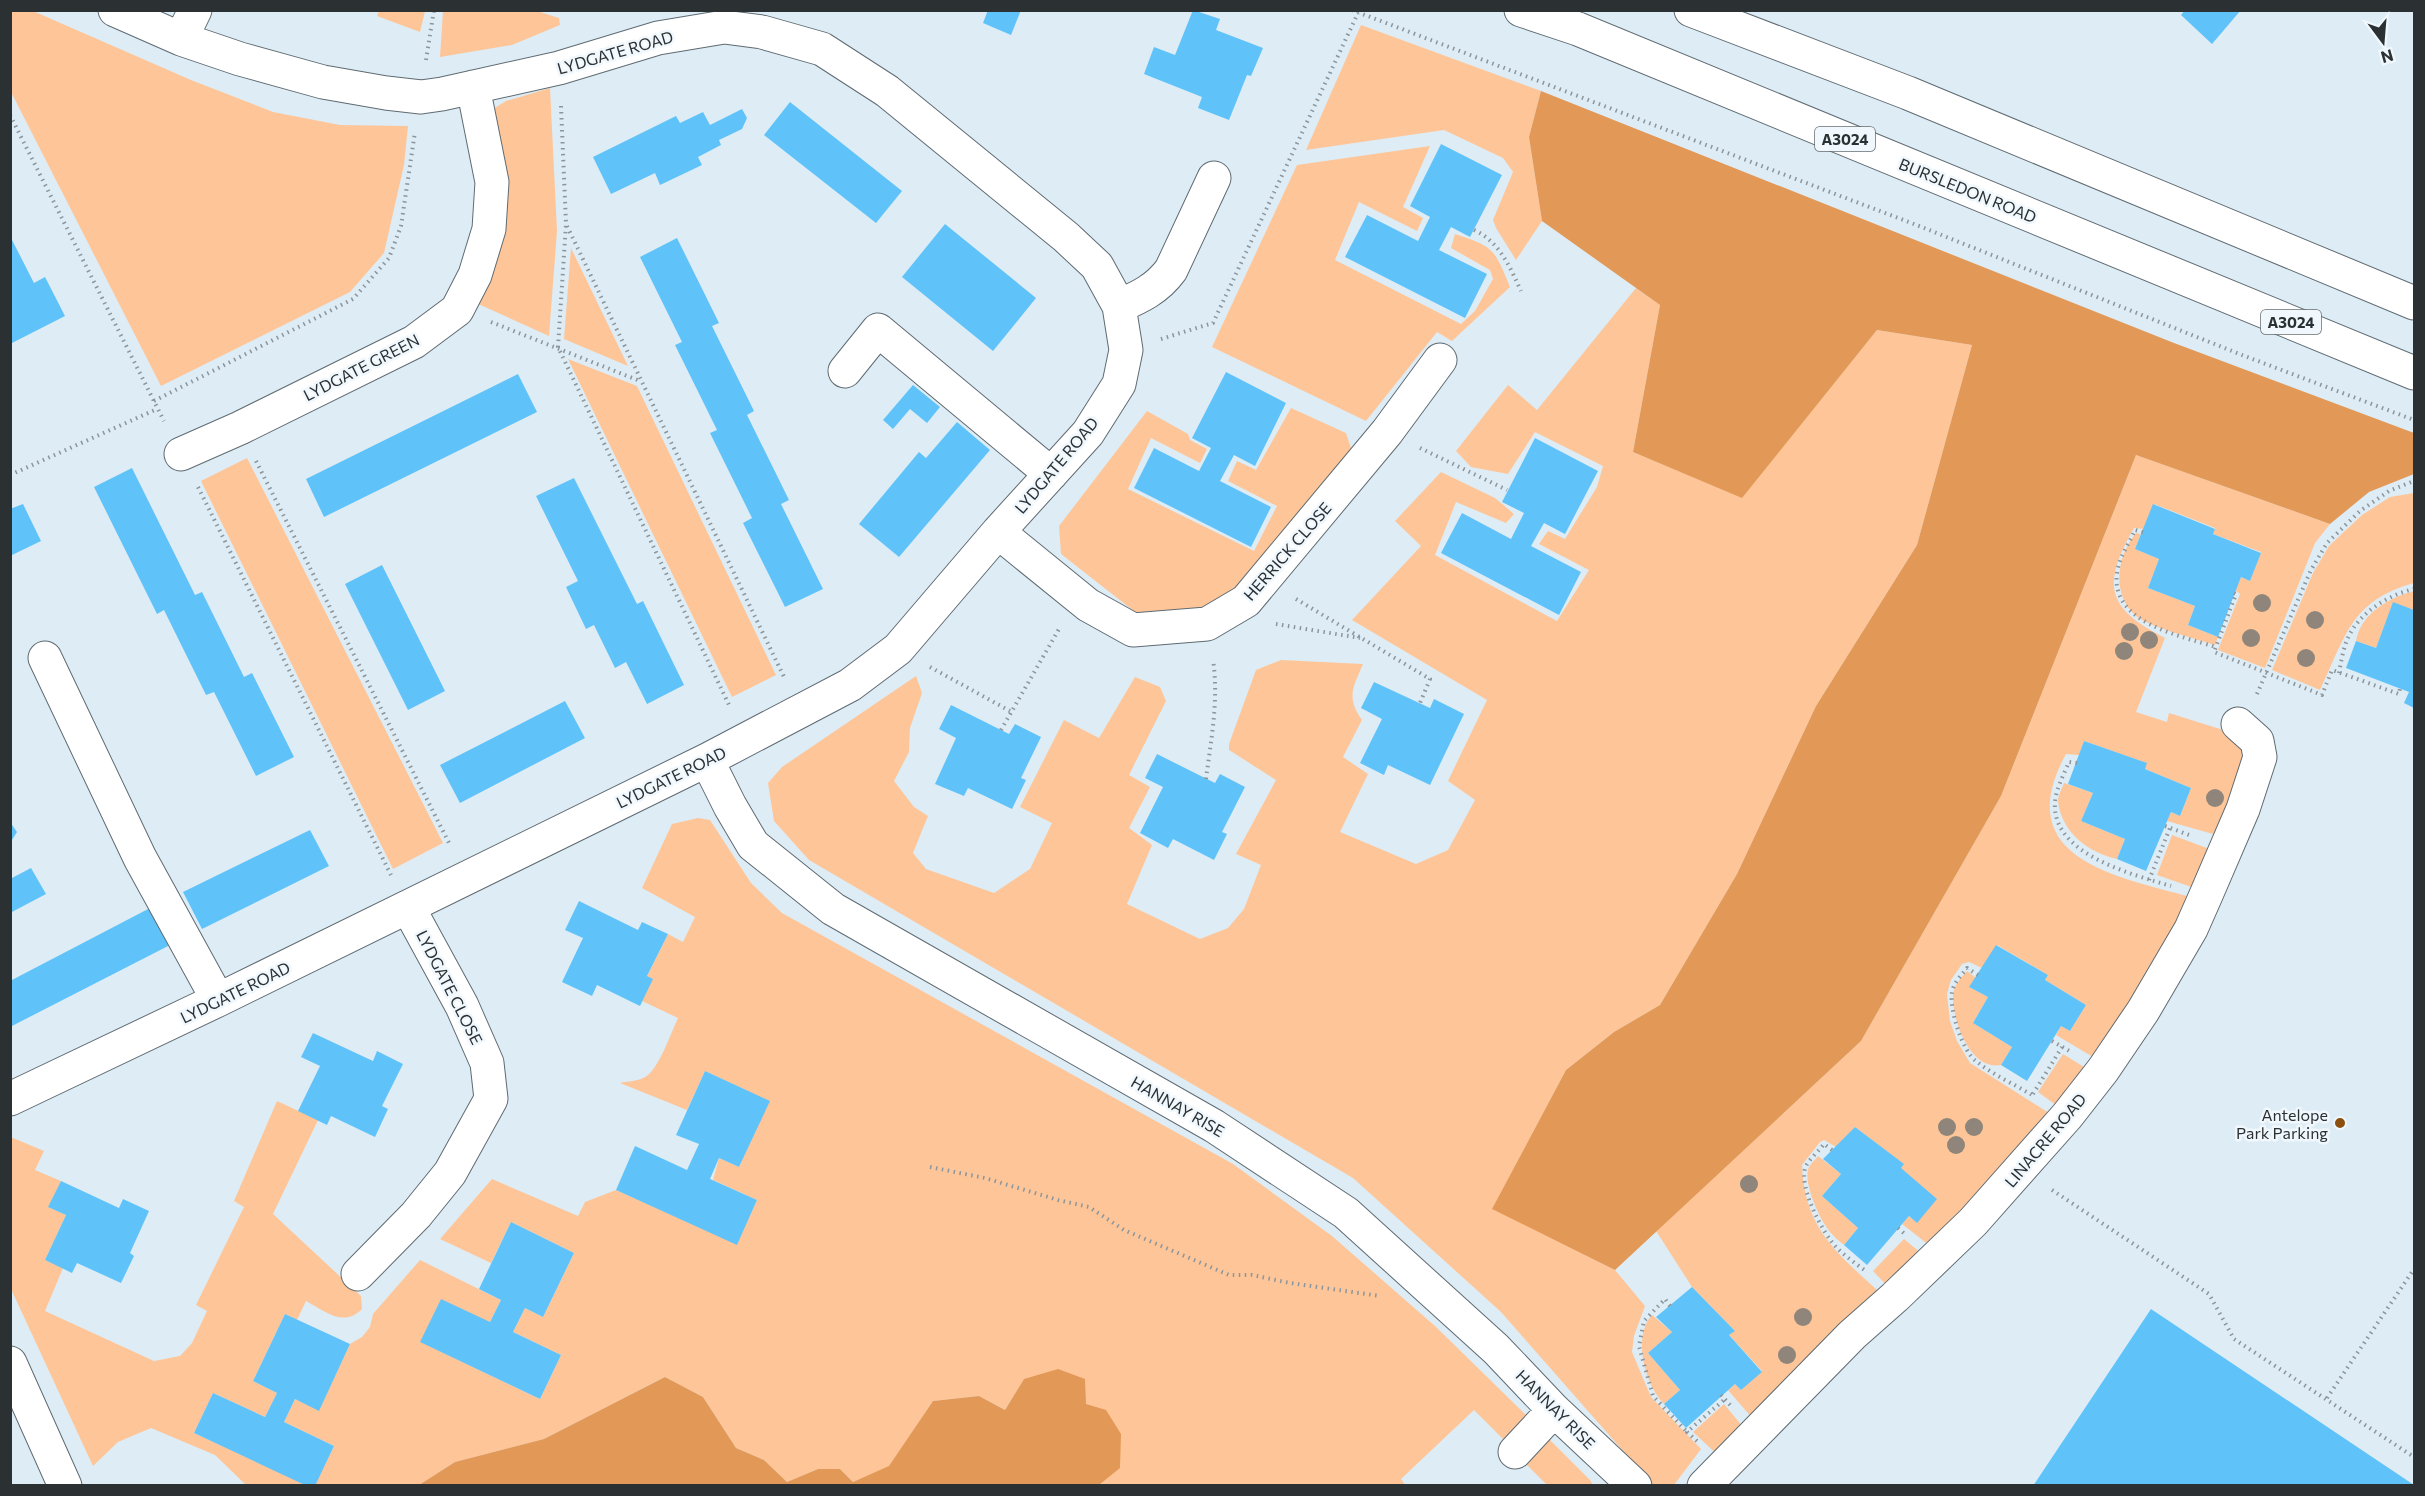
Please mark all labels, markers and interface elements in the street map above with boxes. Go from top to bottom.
north arrow [2353,12,2413,72]
street label: LYDGATE ROAD [555,26,675,78]
text: N [2379,46,2396,68]
road number: A3024 [1815,127,1875,151]
street label: BURSLEDON ROAD [1896,154,2040,226]
road number: A3024 [2261,310,2321,334]
street label: LYDGATE GREEN [300,330,422,404]
street label: LYDGATE ROAD [1010,413,1102,517]
street label: HERRICK CLOSE [1239,498,1335,604]
street label: LYDGATE ROAD [613,742,729,812]
street label: LYDGATE CLOSE [413,927,487,1047]
street label: LYDGATE ROAD [177,957,293,1027]
street label: HANNAY RISE [1128,1072,1228,1140]
street label: LINACRE ROAD [2000,1089,2090,1191]
place label: Antelope Park Parking [2236,1105,2328,1142]
marker: Antelope Park Parking [2333,1116,2347,1130]
street label: HANNAY RISE [1512,1365,1600,1453]

